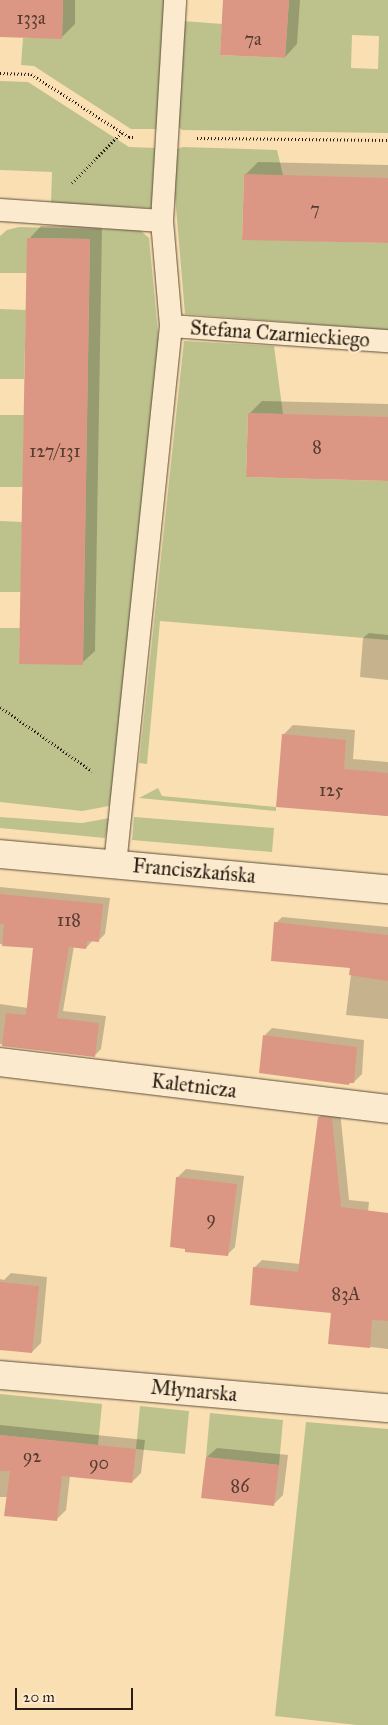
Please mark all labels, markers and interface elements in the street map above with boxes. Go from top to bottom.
house number: 133a [16,7,46,29]
house number: 7a [244,28,262,50]
house number: 7 [310,198,320,220]
street label: Stefana Czarnieckiego [189,316,371,352]
house number: 8 [312,436,322,458]
house number: 127/131 [29,440,81,462]
house number: 125 [319,779,343,801]
street label: Franciszkańska [132,854,256,888]
house number: 118 [57,909,81,931]
street label: Kaletnicza [150,1069,238,1103]
house number: 9 [206,1207,216,1229]
house number: 83A [332,1283,360,1305]
street label: Młynarska [150,1375,238,1407]
house number: 92 [23,1445,41,1467]
house number: 90 [89,1452,109,1474]
house number: 86 [231,1475,249,1497]
scale bar [18,1678,135,1710]
text: 20 m [23,1688,55,1706]

